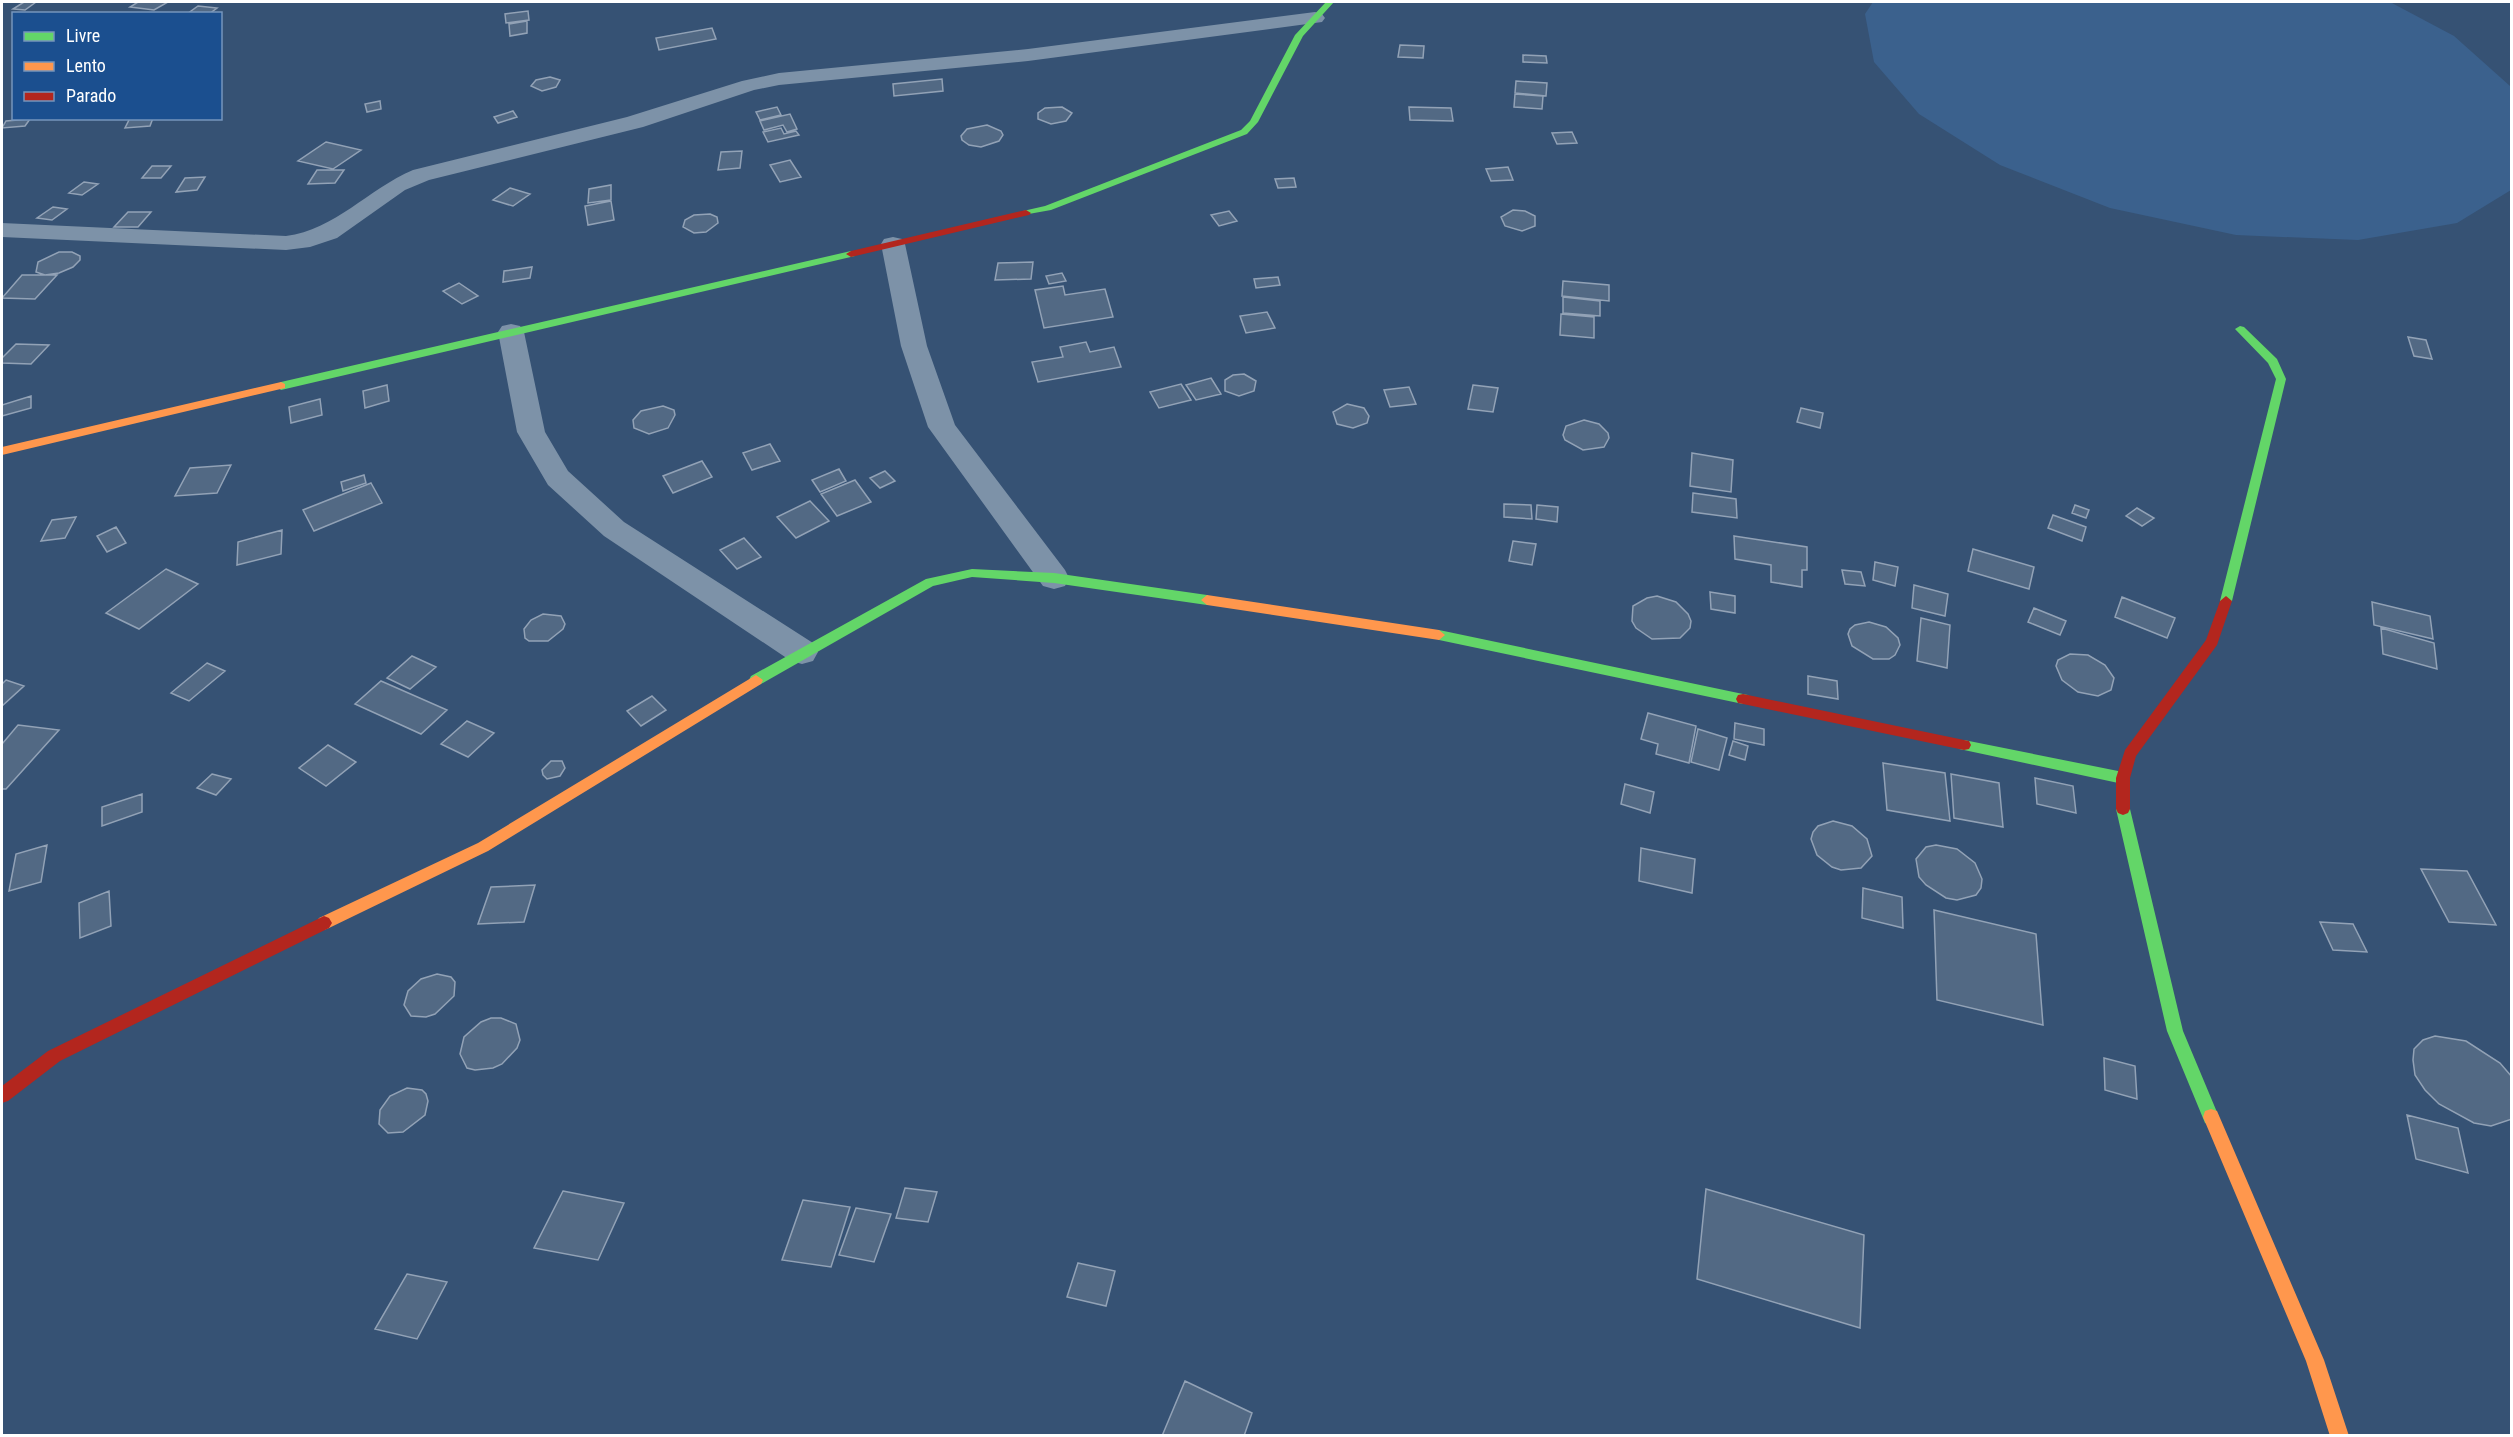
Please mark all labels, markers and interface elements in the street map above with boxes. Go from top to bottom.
legend [12,12,222,120]
text: Livre [66,25,100,46]
text: Lento [66,55,106,76]
text: Parado [66,85,116,106]

